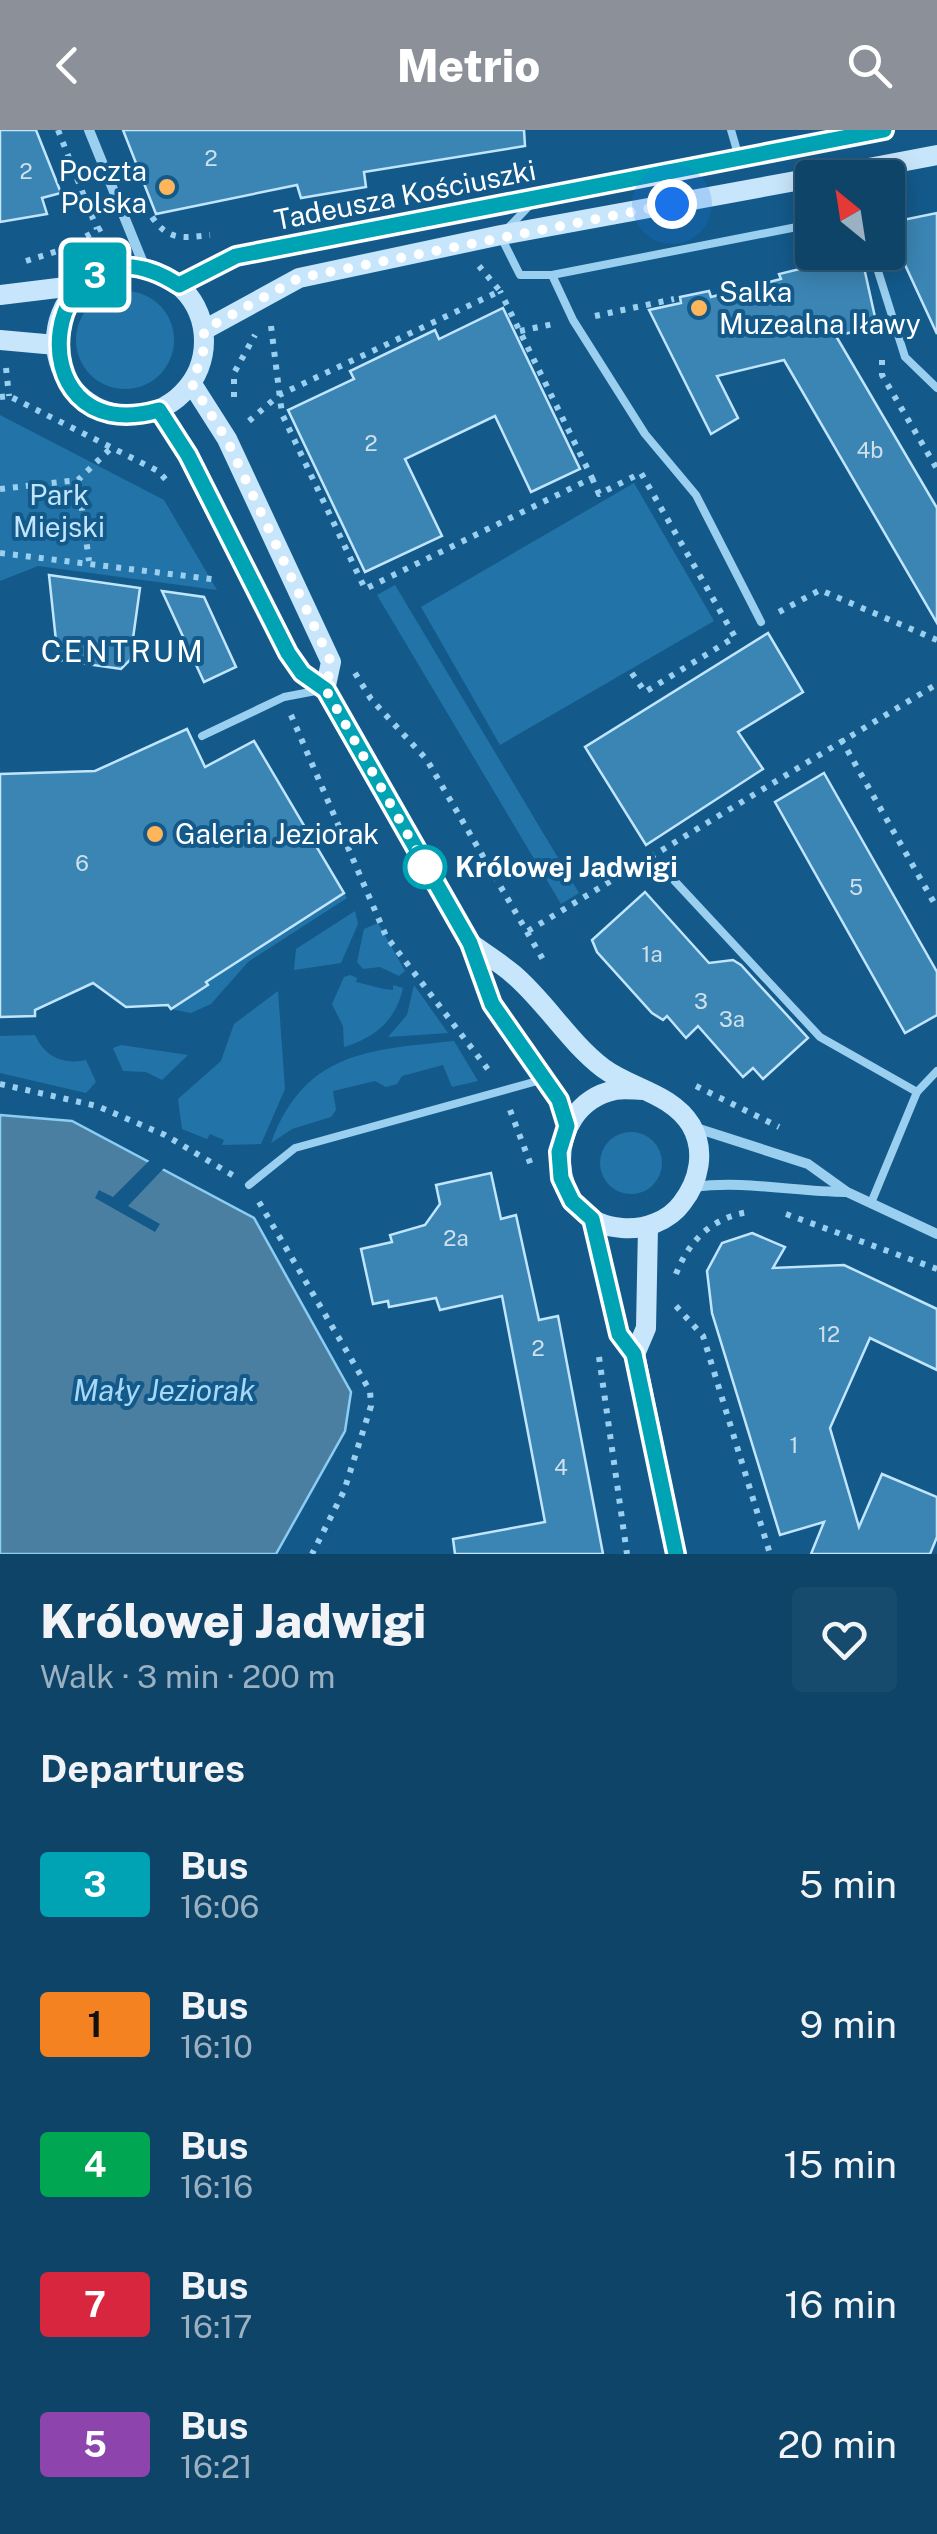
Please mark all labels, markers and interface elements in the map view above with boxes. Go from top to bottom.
icon: back [40,38,95,93]
icon: search [842,38,897,93]
text: Metrio [397,39,540,92]
house number: 2 [204,145,218,171]
street label: Tadeusza Kościuszki [271,153,539,236]
place label: Poczta Polska [59,154,147,219]
house number: 2 [19,158,33,184]
north arrow [795,160,905,270]
map controls [795,160,905,270]
marker: Poczta Polska [156,176,178,198]
your location [647,179,697,229]
line badge: 3 [62,242,128,308]
text: 3 [83,255,107,296]
place label: Salka Muzealna Iławy [719,275,921,340]
marker: Salka Muzealna Iławy [688,297,710,319]
house number: 2 [364,430,378,456]
house number: 4b [857,437,883,463]
park label: Park Miejski [13,478,105,543]
district label: CENTRUM [41,633,205,669]
place label: Galeria Jeziorak [175,817,379,850]
marker: Galeria Jeziorak [144,823,166,845]
marker: Królowej Jadwigi [404,846,446,888]
house number: 6 [75,850,89,876]
place label: Królowej Jadwigi [455,850,678,883]
house number: 5 [849,874,863,900]
house number: 1a [641,941,663,967]
house number: 3 [694,988,708,1014]
house number: 3a [719,1006,745,1032]
house number: 2a [443,1225,469,1251]
house number: 12 [818,1321,840,1347]
house number: 2 [531,1335,545,1361]
water label: Mały Jeziorak [73,1372,256,1408]
house number: 1 [790,1432,798,1458]
house number: 4 [554,1454,568,1480]
button: heart [792,1587,897,1692]
text: Królowej Jadwigi [40,1592,426,1649]
text: Walk · 3 min · 200 m [40,1658,335,1695]
text: Departures [40,1746,245,1791]
text: Bus [180,1843,249,1888]
text: 5 min [799,1862,897,1907]
text: 3 [83,1864,107,1905]
text: 16:06 [180,1888,259,1925]
text: Bus [180,1983,249,2028]
text: 9 min [800,2002,897,2047]
text: 1 [88,2004,102,2045]
text: 16:10 [180,2028,253,2065]
text: Bus [180,2123,249,2168]
text: 15 min [784,2142,897,2187]
text: 4 [84,2144,106,2185]
text: 16:16 [180,2168,253,2205]
text: Bus [180,2263,249,2308]
text: 16 min [784,2282,897,2327]
text: 7 [84,2284,106,2325]
text: 16:17 [180,2308,252,2345]
text: Bus [180,2403,249,2448]
text: 20 min [777,2422,897,2467]
text: 5 [83,2424,107,2465]
text: 16:21 [180,2448,253,2485]

